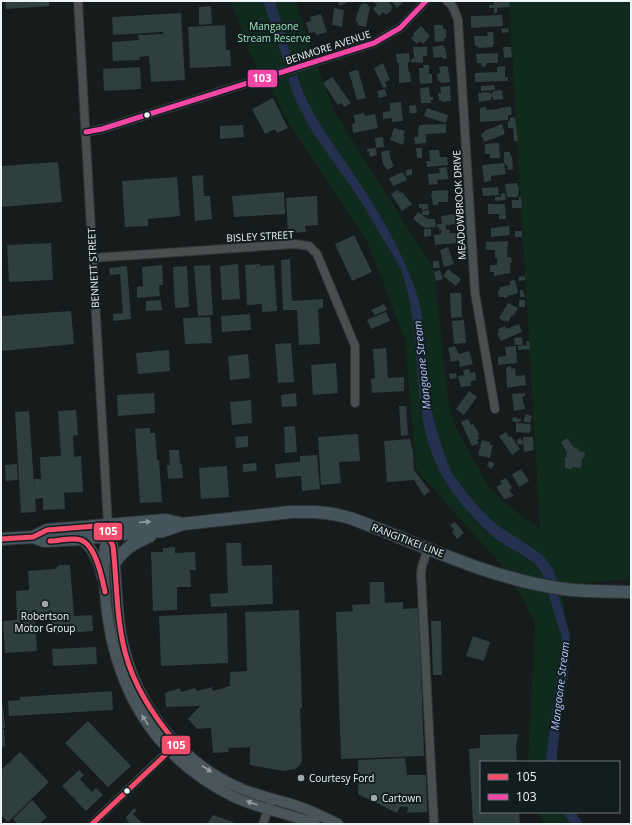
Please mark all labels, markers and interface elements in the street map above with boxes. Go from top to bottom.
park label: Mangaone Stream Reserve [237,19,311,45]
street label: BENMORE AVENUE [284,27,372,67]
line badge: 103 [247,69,278,88]
text: 103 [253,70,271,85]
unlabelled marker [142,110,152,120]
street label: MEADOWBROOK DRIVE [449,150,469,260]
street label: BENNETT STREET [84,227,102,308]
street label: BISLEY STREET [226,227,295,245]
water label: Mangaone Stream [409,320,434,410]
one-way arrow [139,518,151,525]
street label: RANGITIKEI LINE [370,520,446,560]
line badge: 105 [93,522,123,541]
text: 105 [99,523,117,538]
marker: Robertson Motor Group [40,599,50,609]
place label: Robertson Motor Group [15,609,75,635]
water label: Mangaone Stream [547,641,572,731]
one-way arrow [141,715,149,725]
line badge: 105 [161,735,191,755]
text: 105 [167,737,185,752]
legend [480,761,620,813]
one-way arrow [201,765,212,773]
text: 105 [516,768,537,785]
place label: Courtesy Ford [309,771,374,785]
marker: Courtesy Ford [296,773,306,783]
unlabelled marker [122,786,132,796]
text: 103 [516,788,537,805]
place label: Cartown [382,791,421,805]
marker: Cartown [369,793,379,803]
one-way arrow [245,800,257,806]

